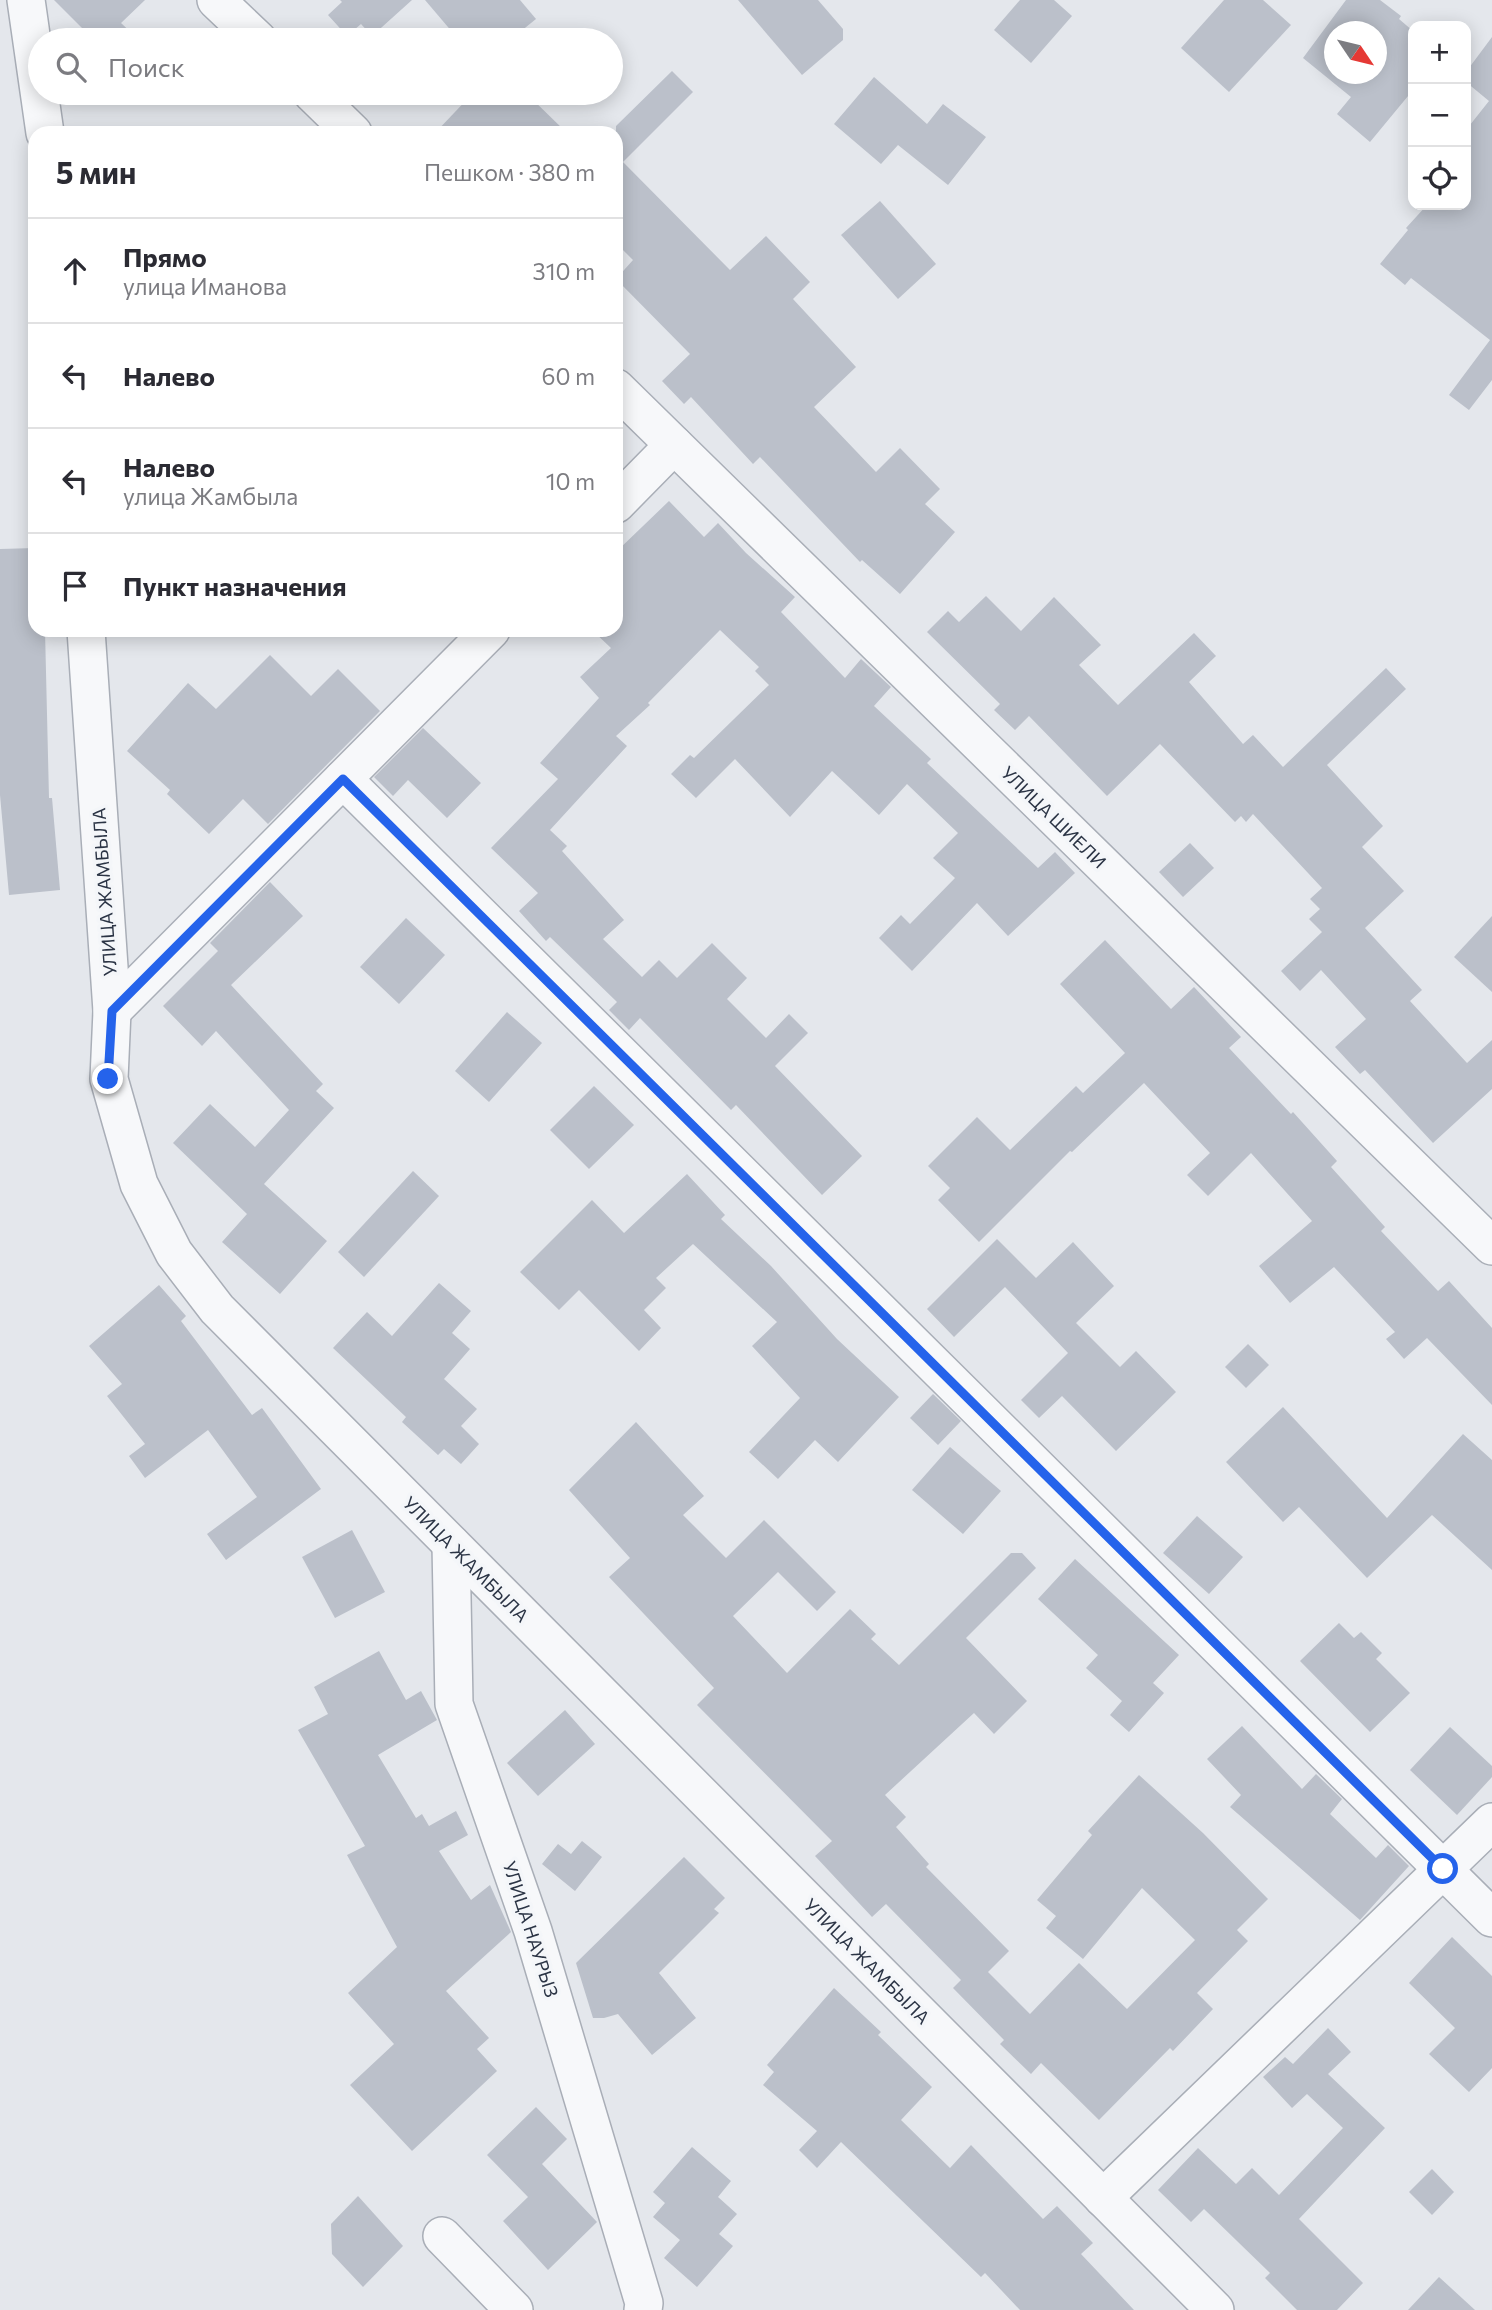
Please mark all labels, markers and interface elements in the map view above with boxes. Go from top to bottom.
north arrow [1324,21,1387,84]
map controls [1408,21,1471,210]
button: + [1408,21,1471,84]
search box [28,28,623,105]
icon: search [52,48,90,86]
text: Поиск [108,51,185,82]
button: − [1408,84,1471,147]
button: locate [1408,147,1471,210]
text: 5 мин [56,153,136,190]
text: Пешком · 380 m [424,158,595,186]
text: Прямо [123,241,207,272]
icon: ahead [56,252,94,290]
text: 310 m [533,257,595,285]
text: улица Иманова [123,272,287,300]
icon: left [56,357,94,395]
text: Налево [123,360,215,391]
text: 60 m [542,362,595,390]
text: Налево [123,451,215,482]
icon: left [56,462,94,500]
text: 10 m [546,467,595,495]
text: улица Жамбыла [123,482,298,510]
icon: arrive [56,567,94,605]
text: Пункт назначения [123,570,347,601]
street label: УЛИЦА ШИЕЛИ [997,761,1111,873]
street label: УЛИЦА ЖАМБЫЛА [87,807,121,977]
route end [92,1063,123,1094]
street label: УЛИЦА ЖАМБЫЛА [399,1492,533,1626]
route start [1427,1853,1458,1884]
street label: УЛИЦА НАУРЫЗ [499,1858,563,2000]
street label: УЛИЦА ЖАМБЫЛА [800,1894,934,2028]

